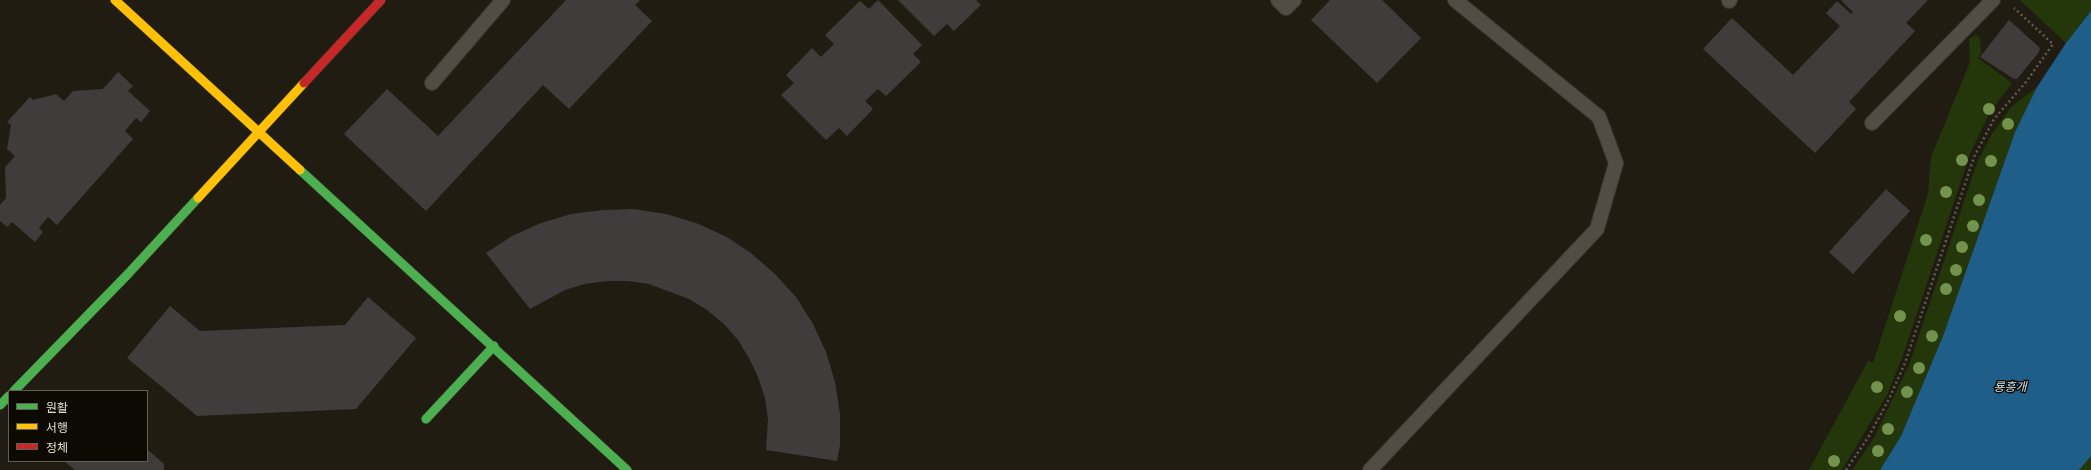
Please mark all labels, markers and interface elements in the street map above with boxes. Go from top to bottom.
water label: 룡흥개 [1993,381,2027,395]
legend [8,390,148,462]
text: 원활 [46,401,68,415]
text: 서행 [46,421,68,435]
text: 정체 [46,441,68,455]

